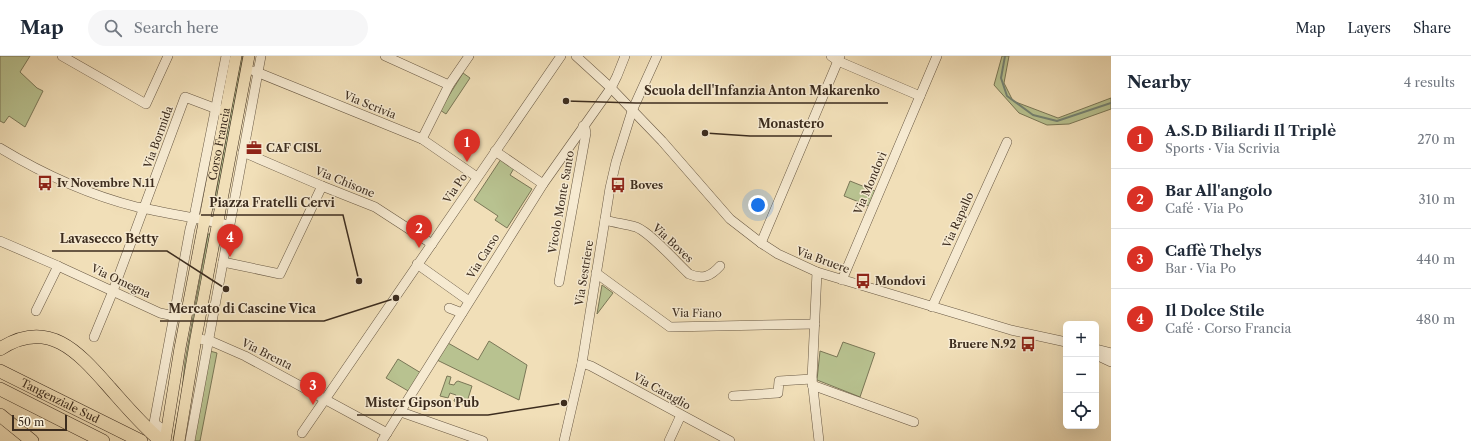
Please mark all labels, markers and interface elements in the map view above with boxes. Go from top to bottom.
search box [88,10,368,46]
text: Map [20,16,64,39]
icon: search [102,17,124,39]
text: Search here [134,18,219,37]
text: Map [1295,19,1325,37]
text: Layers [1347,19,1391,37]
text: Share [1413,19,1451,37]
text: Nearby [1127,72,1191,92]
text: 4 results [1404,74,1455,90]
callout: Scuola dell'Infanzia Anton Makarenko [636,79,888,103]
text: Scuola dell'Infanzia Anton Makarenko [644,83,880,98]
street label: Via Scrivia [341,88,398,122]
street label: Via Bormida [140,104,176,171]
street label: Corso Francia [205,106,233,181]
callout: Monastero [750,112,832,136]
text: Monastero [758,116,824,131]
text: A.S.D Biliardi Il Triplè [1165,121,1336,140]
pin: 1 [454,129,480,162]
text: 1 [1137,131,1143,147]
text: 270 m [1417,131,1455,147]
office icon: CAF CISL [245,139,263,157]
text: Sports · Via Scrivia [1165,140,1280,156]
place label: CAF CISL [266,141,322,155]
street label: Vicolo Monte Santo [545,149,577,255]
street label: Via Mondovì [850,149,890,217]
street label: Via Chisone [312,163,377,200]
street label: Via Po [439,170,470,207]
bus stop icon: Iv Novembre N.11 [36,174,54,192]
place label: Iv Novembre N.11 [57,176,155,190]
bus stop icon: Boves [609,176,627,194]
place label: Boves [630,178,663,192]
text: Bar All'angolo [1165,181,1272,200]
street label: Via Rapallo [939,190,977,251]
callout: Piazza Fratelli Cervi [201,191,343,215]
text: 2 [1136,191,1144,207]
text: 310 m [1419,191,1455,207]
text: Piazza Fratelli Cervi [209,195,336,210]
your location [748,195,768,215]
text: Café · Via Po [1165,200,1243,216]
pin: 2 [406,215,432,248]
street label: Via Boves [649,220,696,266]
pin: 4 [217,224,243,257]
callout: Lavasecco Betty [52,227,167,251]
text: Lavasecco Betty [60,231,159,246]
street label: Via Carso [463,231,502,282]
street label: Via Sestriere [572,239,596,308]
text: Caffè Thelys [1165,241,1262,260]
street label: Via Bruere [793,244,852,276]
text: 3 [1136,251,1144,267]
text: 440 m [1416,251,1455,267]
text: Bar · Via Po [1165,260,1236,276]
street label: Via Omegna [88,261,153,301]
bus stop icon: Mondovi [854,272,872,290]
place label: Mondovi [875,274,926,288]
callout: Mercato di Cascine Vica [160,297,324,321]
text: Mercato di Cascine Vica [168,301,317,316]
text: Il Dolce Stile [1165,301,1264,320]
street label: Via Fiano [671,306,722,320]
text: 4 [1136,311,1144,327]
text: 480 m [1416,311,1455,327]
text: Café · Corso Francia [1165,320,1291,336]
map controls [1063,321,1099,429]
button: + [1063,321,1099,357]
street label: Via Brenta [239,335,295,373]
bus stop icon: Bruere N.92 [1019,335,1037,353]
place label: Bruere N.92 [949,337,1016,351]
button: − [1063,357,1099,393]
street label: Via Caraglio [630,369,693,413]
pin: 3 [300,372,326,405]
street label: Tangenziale Sud [18,375,102,426]
callout: Mister Gipson Pub [357,391,488,415]
button: locate [1063,393,1099,429]
text: Mister Gipson Pub [365,395,479,410]
scale bar [12,413,67,432]
text: 50 m [18,415,44,429]

